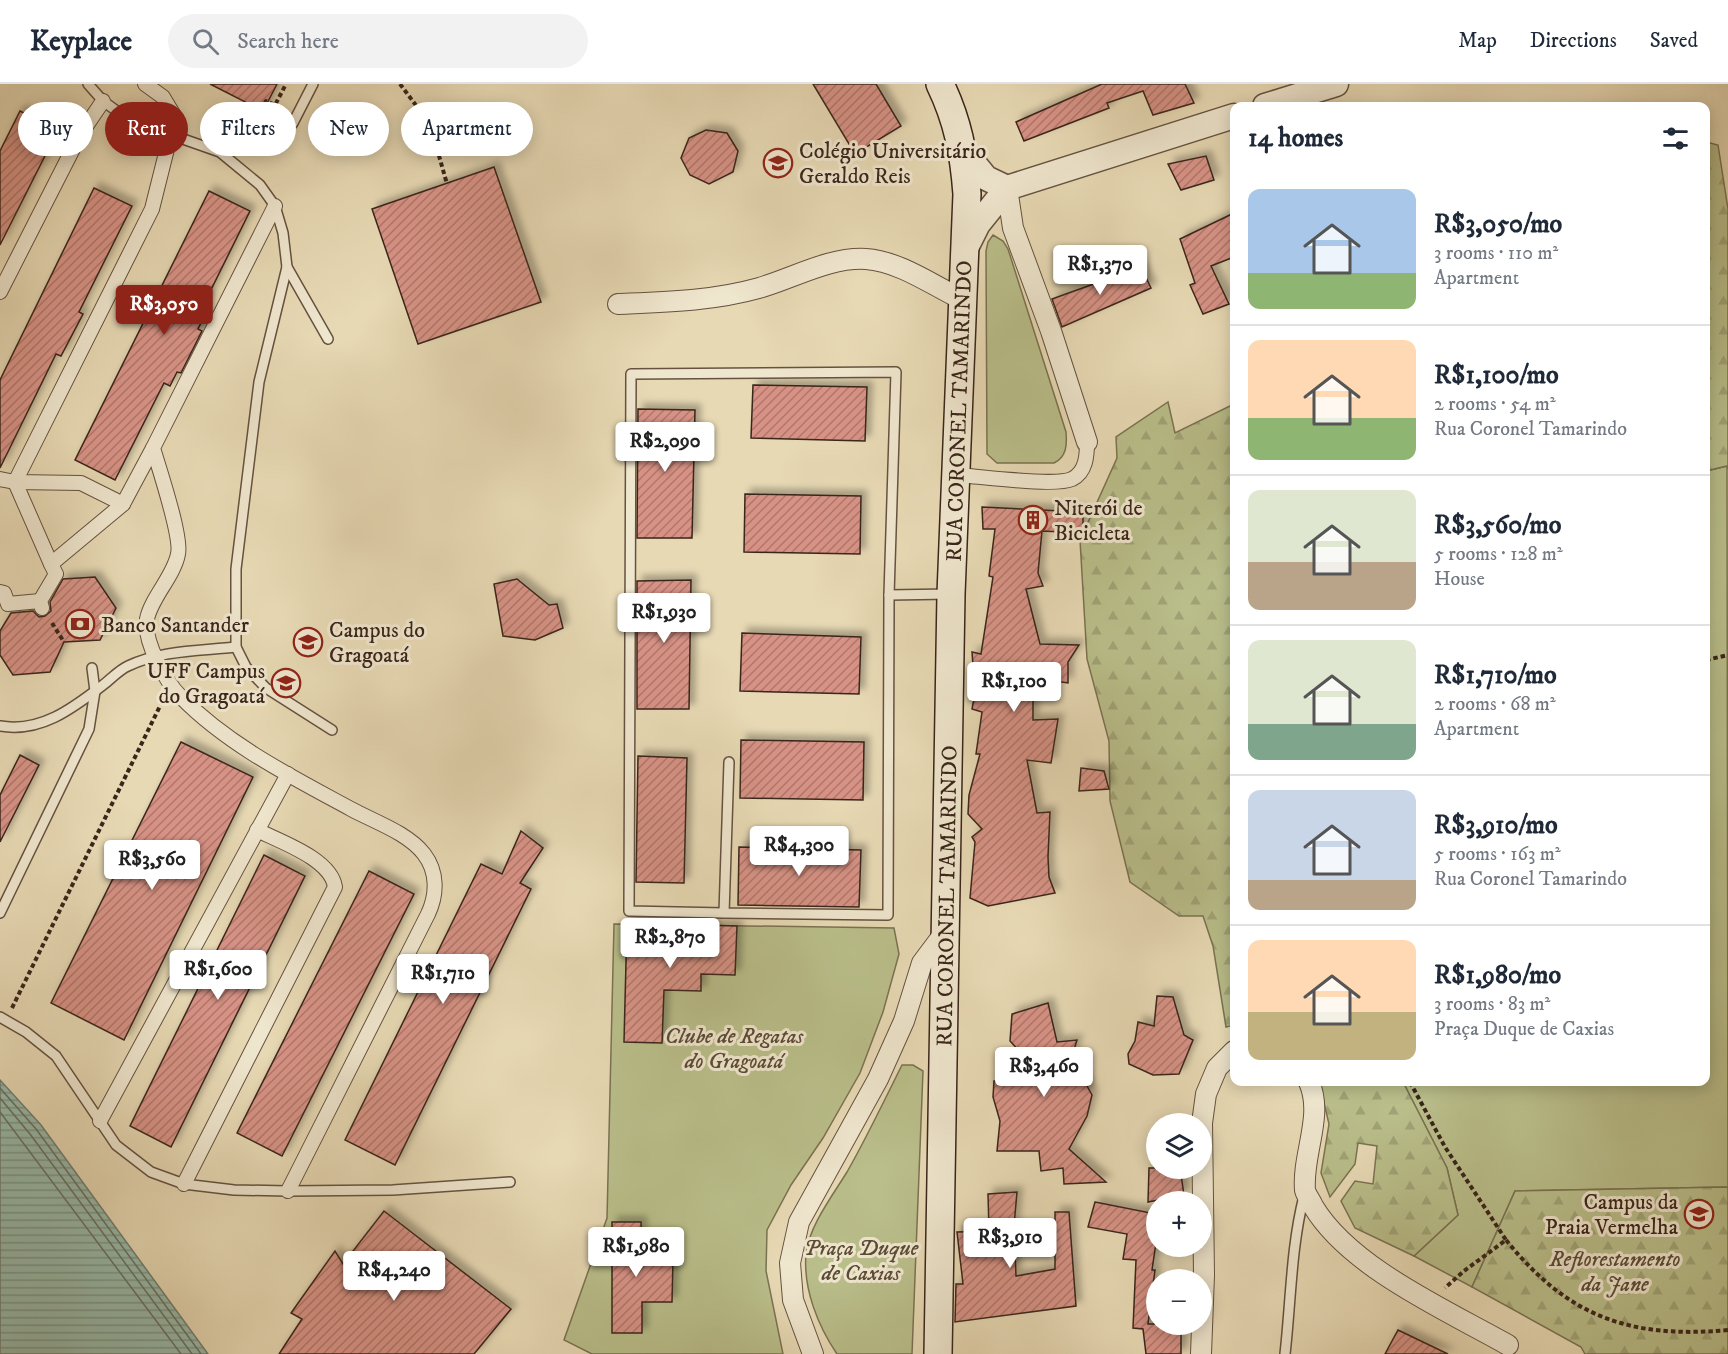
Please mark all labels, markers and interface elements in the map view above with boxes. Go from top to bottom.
search box [168,14,588,68]
text: Keyplace [30,24,132,59]
icon: search [189,25,222,58]
text: Search here [237,28,339,55]
text: Map [1458,28,1497,54]
text: Directions [1530,28,1617,54]
text: Saved [1650,28,1698,54]
chip: Buy [18,102,93,156]
chip: Rent [105,102,188,156]
chip: Filters [200,102,296,156]
chip: New [308,102,389,156]
chip: Apartment [401,102,533,156]
text: 14 homes [1248,122,1343,155]
icon: filters [1659,122,1692,155]
place label: Colégio Universitário Geraldo Reis [799,138,986,190]
school or university icon: Colégio Universitário Geraldo Reis [762,147,794,179]
text: R$3,050/mo [1434,208,1562,241]
icon: home [1296,213,1368,285]
text: 3 rooms · 110 m² [1434,241,1558,266]
pin: R$1,370 [1045,245,1155,296]
text: R$1,370 [1067,252,1133,277]
street label: RUA CORONEL TAMARINDO [941,260,978,562]
text: Apartment [1434,266,1519,291]
pin: R$3,050 [109,285,219,336]
text: R$3,050 [130,292,198,317]
text: R$1,100/mo [1434,359,1559,392]
icon: home [1296,364,1368,436]
text: 2 rooms · 54 m² [1434,392,1556,417]
text: Rua Coronel Tamarindo [1434,417,1627,442]
pin: R$2,090 [610,422,720,473]
text: R$2,090 [629,429,701,454]
place label: Niterói de Bicicleta [1054,495,1143,547]
building icon: Niterói de Bicicleta [1017,504,1049,536]
text: R$3,560/mo [1434,509,1561,542]
icon: home [1296,514,1368,586]
text: 5 rooms · 128 m² [1434,542,1563,567]
text: House [1434,567,1485,592]
pin: R$1,930 [609,593,719,644]
text: R$1,930 [631,600,697,625]
bank icon: Banco Santander [64,608,96,640]
place label: Banco Santander [101,612,250,639]
place label: Campus do Gragoatá [329,617,425,669]
school or university icon: Campus do Gragoatá [292,626,324,658]
place label: UFF Campus do Gragoatá [147,658,266,710]
text: R$1,710/mo [1434,659,1557,692]
pin: R$1,100 [959,662,1069,713]
icon: home [1296,664,1368,736]
school or university icon: UFF Campus do Gragoatá [270,667,302,699]
text: R$1,100 [981,669,1047,694]
text: 2 rooms · 68 m² [1434,692,1556,717]
text: Apartment [1434,717,1519,742]
street label: RUA CORONEL TAMARINDO [931,745,964,1047]
text: R$3,910/mo [1434,809,1558,842]
icon: home [1296,814,1368,886]
pin: R$4,300 [744,826,854,877]
text: R$4,300 [764,833,834,858]
pin: R$3,560 [97,840,207,891]
text: 5 rooms · 163 m² [1434,842,1561,867]
text: R$3,560 [118,847,186,872]
text: Rua Coronel Tamarindo [1434,867,1627,892]
pin: R$2,870 [615,918,725,969]
text: R$2,870 [635,925,705,950]
pin: R$1,600 [163,950,273,1001]
pin: R$1,710 [388,954,498,1005]
text: R$1,600 [184,957,252,982]
text: R$1,980/mo [1434,959,1561,992]
text: R$1,710 [411,961,475,986]
icon: home [1296,964,1368,1036]
text: 3 rooms · 83 m² [1434,992,1550,1017]
text: Praça Duque de Caxias [1434,1017,1614,1042]
park label: Clube de Regatas do Gragoatá [665,1023,804,1075]
pin: R$3,460 [989,1047,1099,1098]
text: R$3,460 [1009,1054,1079,1079]
map controls [1146,1113,1212,1335]
button: layers [1146,1113,1212,1179]
place label: Campus da Praia Vermelha [1545,1189,1679,1241]
button: + [1146,1191,1212,1257]
school or university icon: Campus da Praia Vermelha [1683,1198,1715,1230]
pin: R$3,910 [955,1218,1065,1269]
text: R$3,910 [978,1225,1043,1250]
pin: R$1,980 [581,1227,691,1278]
text: R$1,980 [602,1234,670,1259]
park label: Praça Duque de Caxias [804,1235,919,1287]
park label: Reflorestamento da Jane [1548,1246,1681,1298]
pin: R$4,240 [339,1251,449,1302]
text: R$4,240 [357,1258,431,1283]
button: − [1146,1269,1212,1335]

